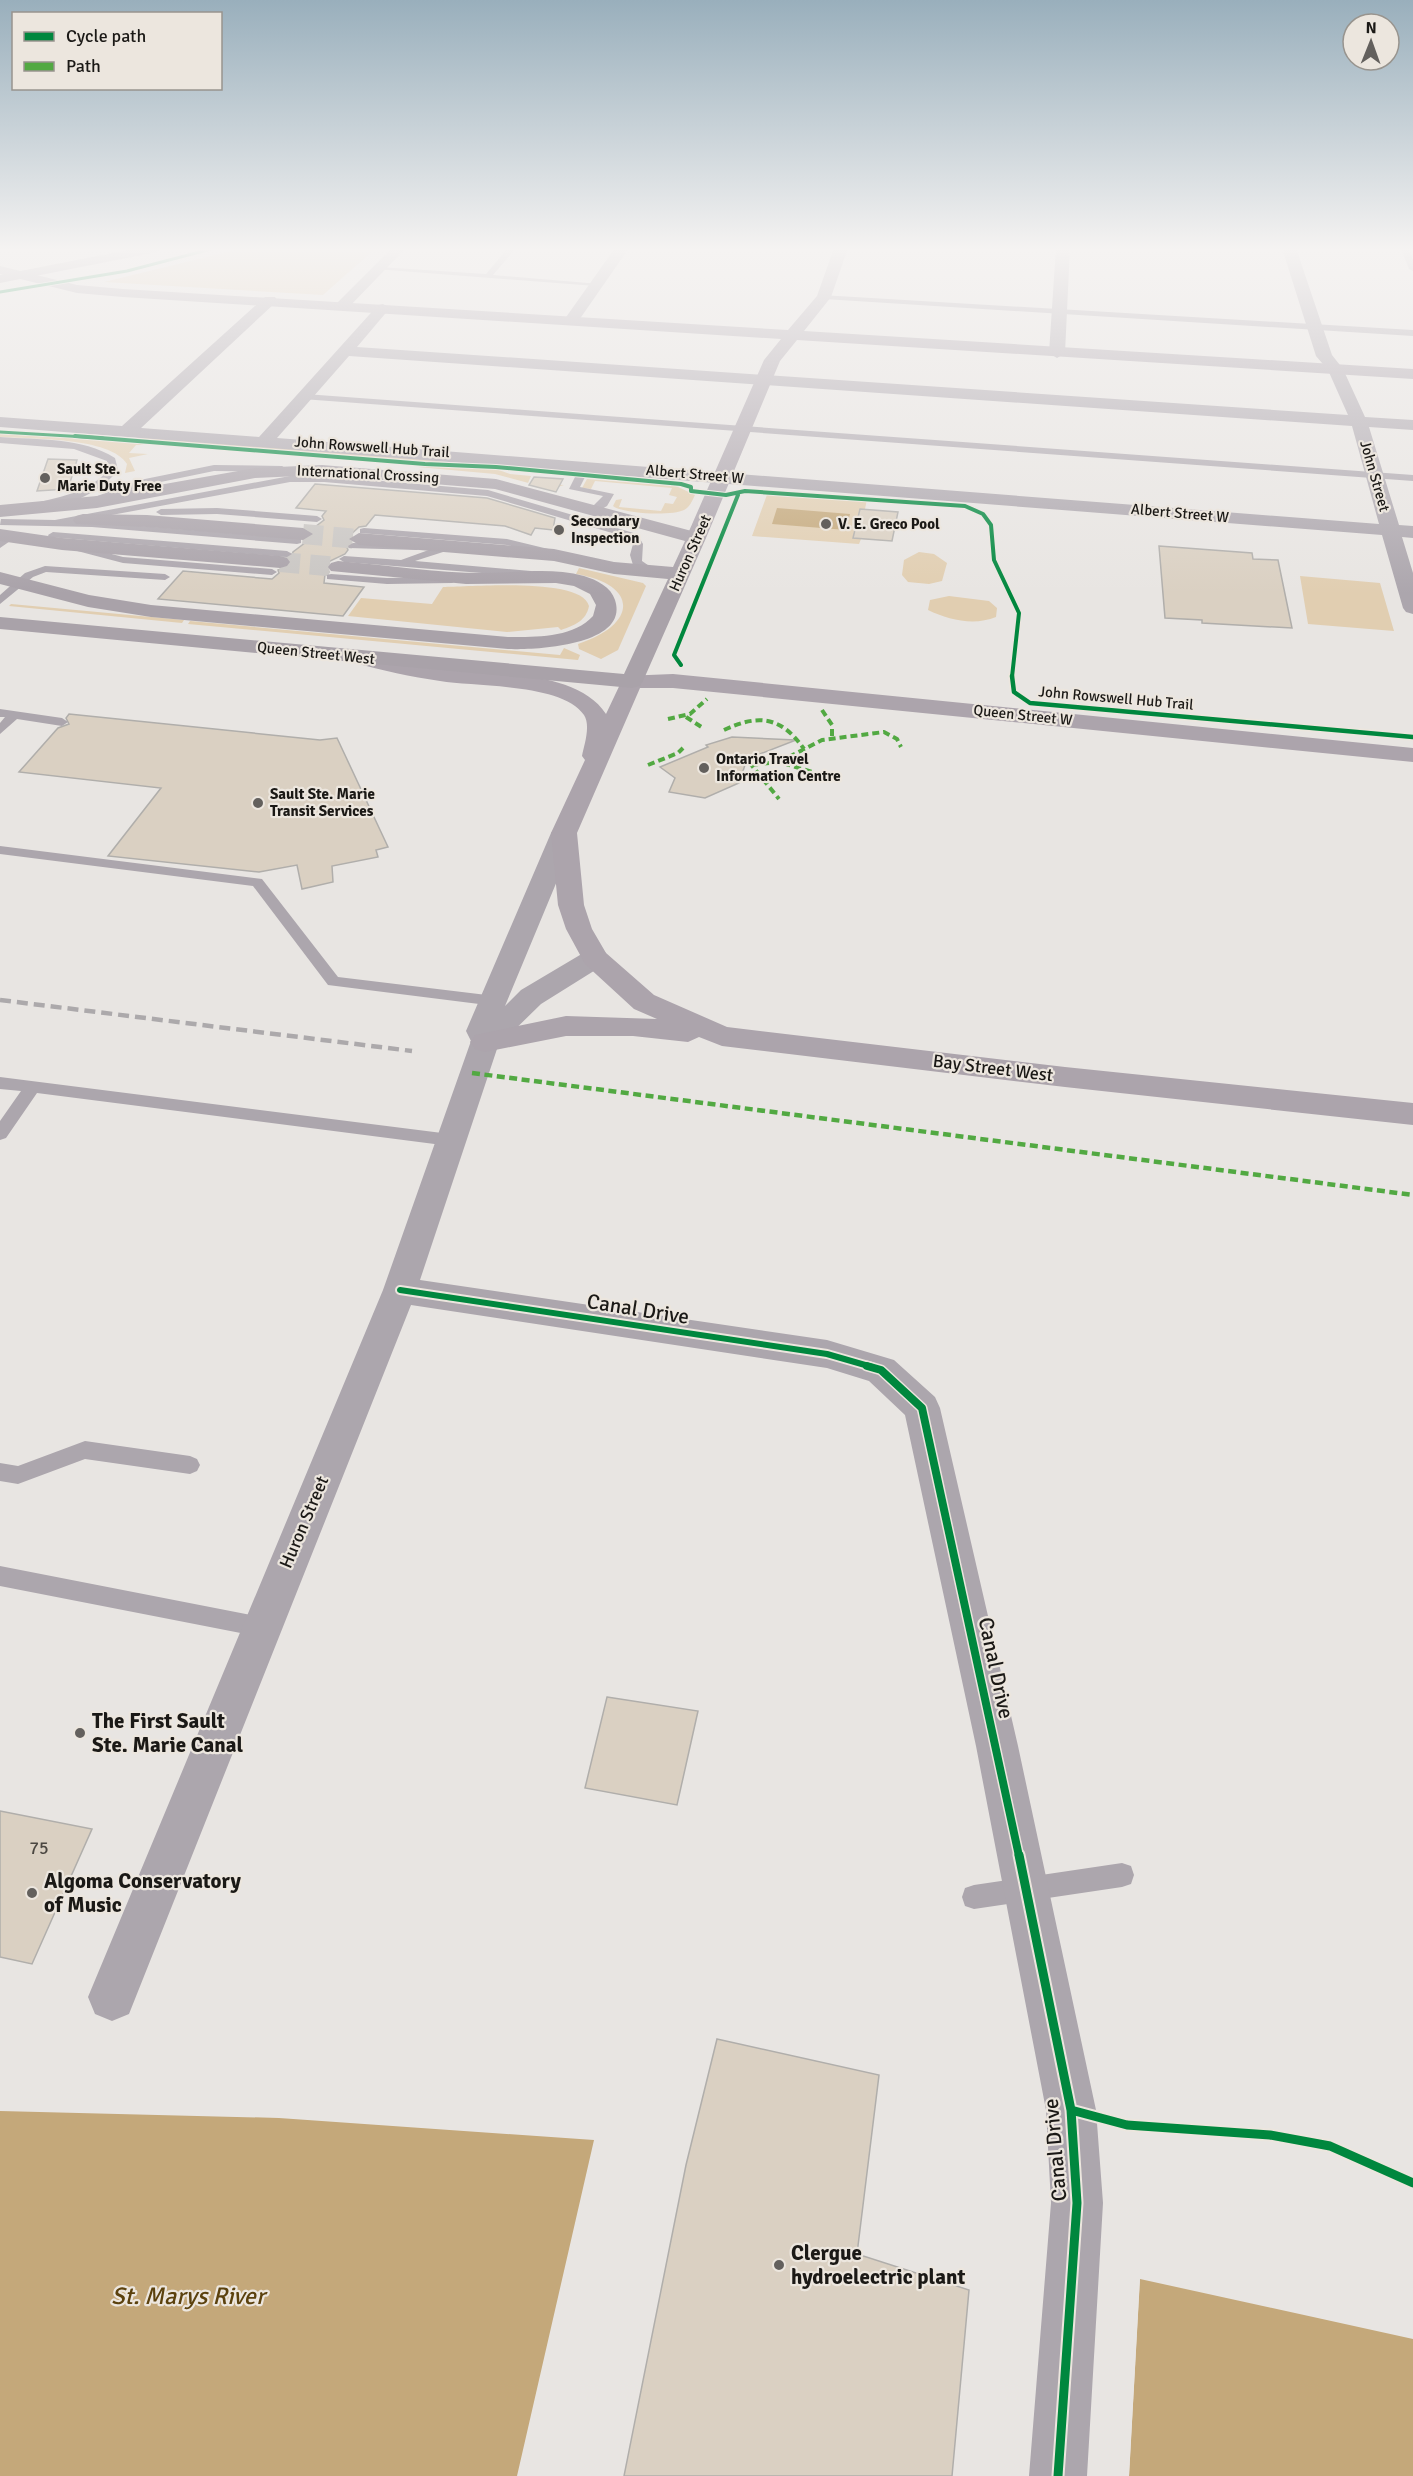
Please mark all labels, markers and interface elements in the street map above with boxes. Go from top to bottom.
legend [12,12,222,90]
north arrow [1341,12,1401,72]
text: N [1366,18,1377,38]
text: Cycle path [66,25,146,47]
text: Path [66,55,101,77]
street label: John Rowswell Hub Trail [294,433,450,461]
street label: John Street [1356,438,1394,514]
place label: Sault Ste. Marie Duty Free [57,460,162,495]
street label: International Crossing [296,461,440,487]
street label: Albert Street W [645,461,745,487]
marker: Sault Ste. Marie Duty Free [38,471,52,485]
street label: Albert Street W [1130,500,1230,526]
place label: Secondary Inspection [571,512,640,547]
street label: Huron Street [665,512,715,594]
place label: V. E. Greco Pool [838,515,940,533]
marker: V. E. Greco Pool [819,517,833,531]
marker: Secondary Inspection [552,523,566,537]
street label: Queen Street West [256,638,376,668]
street label: John Rowswell Hub Trail [1038,682,1194,714]
street label: Queen Street W [973,701,1074,729]
place label: Ontario Travel Information Centre [716,750,841,785]
marker: Ontario Travel Information Centre [697,761,711,775]
place label: Sault Ste. Marie Transit Services [270,785,375,820]
marker: Sault Ste. Marie Transit Services [251,796,265,810]
street label: Bay Street West [932,1050,1054,1086]
street label: Canal Drive [585,1288,691,1330]
street label: Huron Street [275,1472,333,1572]
street label: Canal Drive [973,1615,1019,1721]
place label: The First Sault Ste. Marie Canal [92,1708,244,1758]
marker: The First Sault Ste. Marie Canal [73,1726,87,1740]
house number: 75 [29,1837,49,1859]
place label: Algoma Conservatory of Music [44,1868,242,1918]
marker: Algoma Conservatory of Music [25,1886,39,1900]
street label: Canal Drive [1038,2098,1072,2202]
place label: Clergue hydroelectric plant [791,2240,965,2290]
marker: Clergue hydroelectric plant [772,2258,786,2272]
water label: St. Marys River [111,2281,268,2311]

